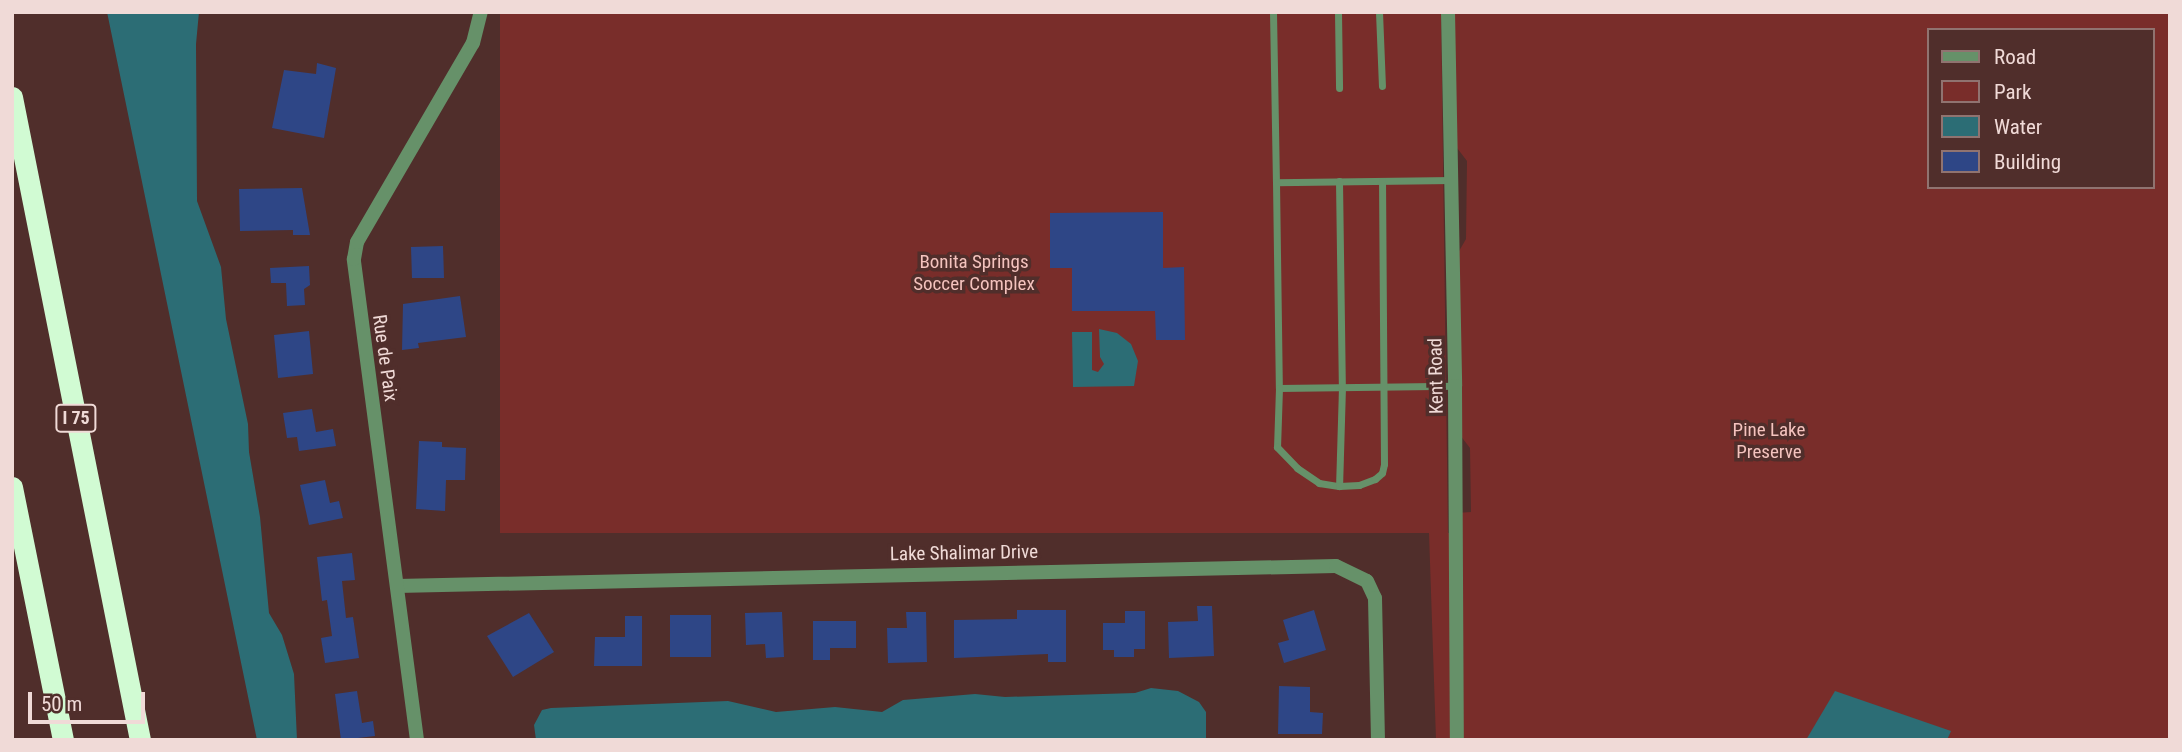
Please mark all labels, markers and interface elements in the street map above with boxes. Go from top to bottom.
legend [1926,28,2154,189]
text: Road [1994,45,2036,69]
text: Park [1994,80,2031,104]
text: Water [1994,115,2042,139]
text: Building [1994,150,2061,174]
park label: Bonita Springs Soccer Complex [913,251,1035,295]
street label: Rue de Paix [368,313,402,403]
street label: Kent Road [1424,338,1448,414]
road number: I 75 [55,404,97,432]
park label: Pine Lake Preserve [1733,419,1805,463]
street label: Lake Shalimar Drive [890,540,1038,566]
scale bar [32,678,149,722]
text: 50 m [41,692,82,716]

